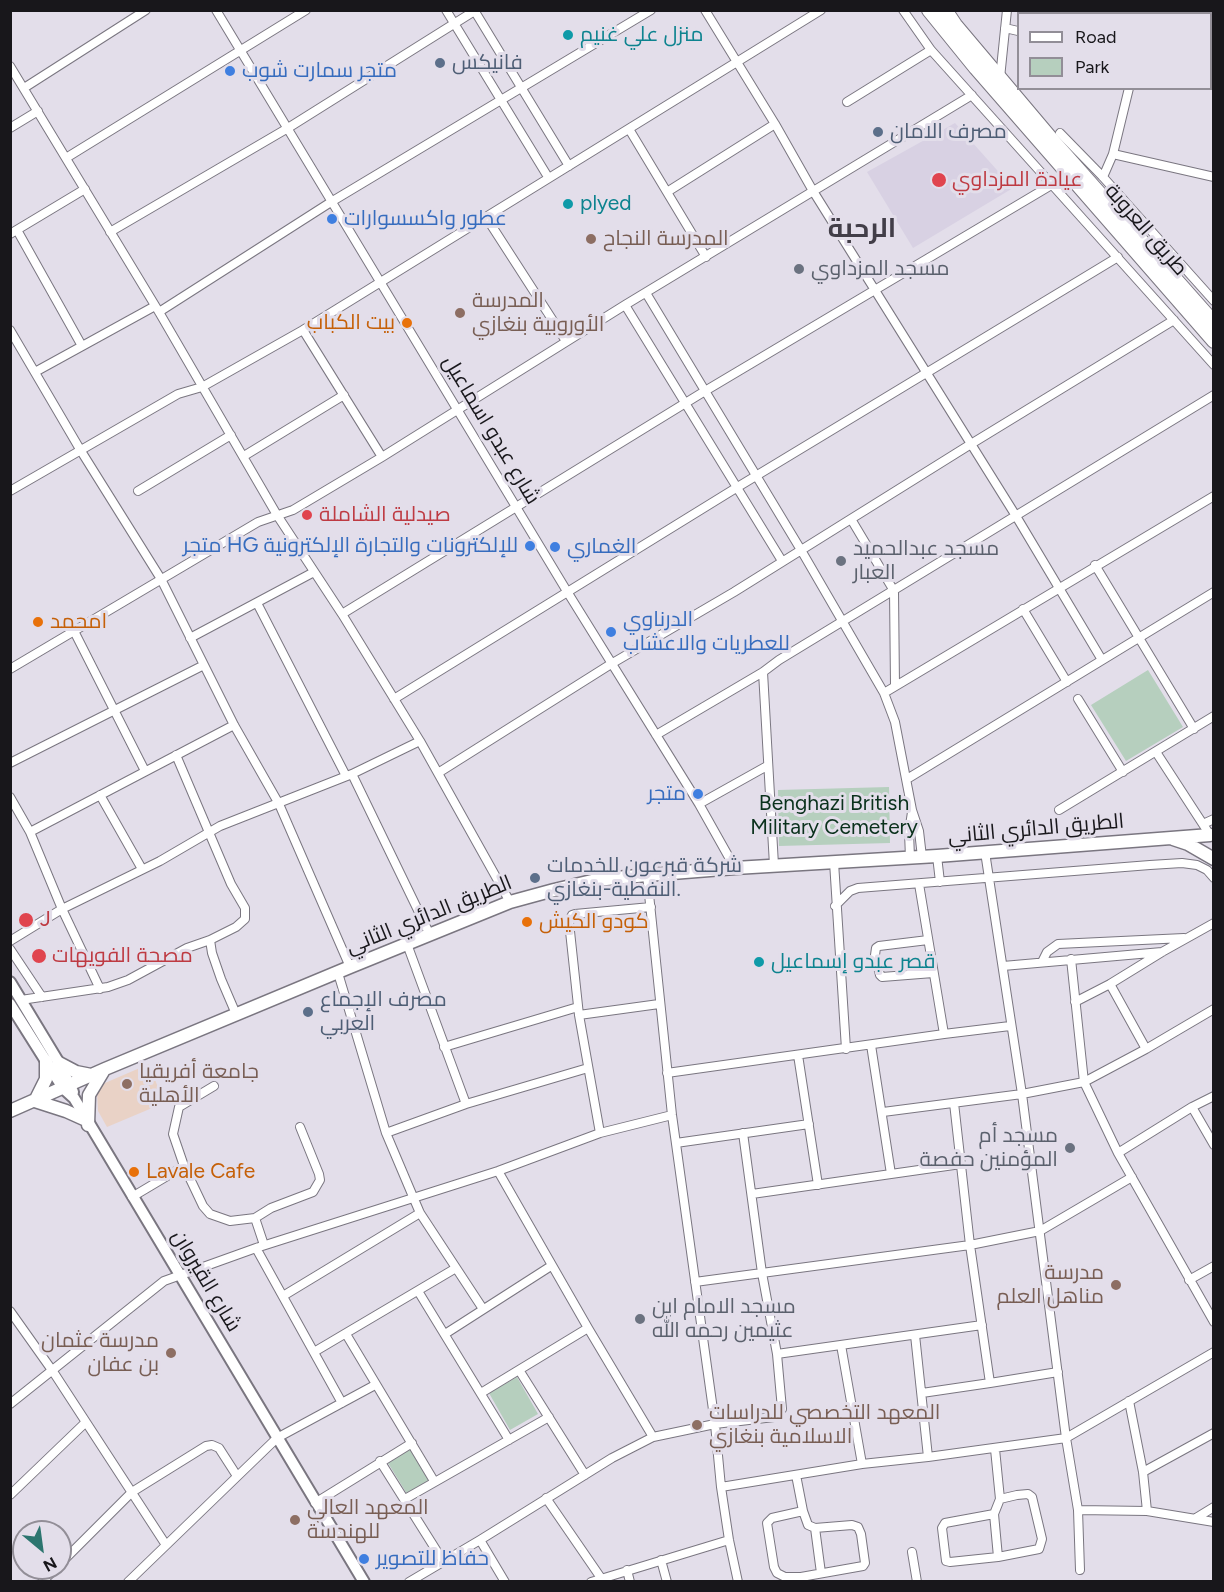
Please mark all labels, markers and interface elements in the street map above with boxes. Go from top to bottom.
legend [1017,12,1212,90]
place label: منزل علي غنيم [580,22,703,48]
text: Road [1075,26,1116,48]
marker: منزل علي غنيم [561,28,575,42]
place label: فانيكس [452,50,523,76]
marker: فانيكس [433,56,447,70]
text: Park [1075,56,1109,78]
place label: متجر سمارت شوب [242,58,397,84]
marker: متجر سمارت شوب [223,64,237,78]
place label: مصرف الامان [890,119,1007,145]
marker: مصرف الامان [871,125,885,139]
place label: عيادة المزداوي [952,167,1082,193]
marker: عيادة المزداوي [930,171,948,189]
street label: طريق العروبة [1099,179,1193,281]
place label: plyed [580,191,632,217]
marker: plyed [561,197,575,211]
place label: عطور واكسسوارات [344,206,507,232]
marker: عطور واكسسوارات [325,212,339,226]
district label: الرحبة [828,213,896,245]
place label: المدرسة النجاح [603,226,729,252]
marker: المدرسة النجاح [584,232,598,246]
place label: مسجد المزداوي [811,256,950,282]
marker: مسجد المزداوي [792,262,806,276]
place label: المدرسة الأوروبية بنغازي [472,288,604,338]
marker: المدرسة الأوروبية بنغازي [453,306,467,320]
place label: بيت الكباب [307,310,395,336]
marker: بيت الكباب [400,316,414,330]
street label: شارع عبدو اسماعيل [437,351,545,509]
place label: صيدلية الشاملة [319,502,451,528]
marker: صيدلية الشاملة [300,508,314,522]
place label: متجر HG للإلكترونات والتجارة الإلكترونية [183,533,518,559]
place label: الغماري [567,534,636,560]
place label: مسجد عبدالحميد العبار [853,536,999,586]
marker: متجر HG للإلكترونات والتجارة الإلكترونية [523,539,537,553]
marker: الغماري [548,540,562,554]
marker: مسجد عبدالحميد العبار [834,554,848,568]
place label: الدرناوي للعطريات والاعشاب [623,607,790,657]
place label: امحمد [50,609,107,635]
marker: امحمد [31,615,45,629]
marker: الدرناوي للعطريات والاعشاب [604,625,618,639]
place label: متجر [647,781,686,807]
marker: متجر [691,787,705,801]
park label: Benghazi British Military Cemetery [750,791,918,841]
street label: الطريق الدائري الثاني [947,809,1125,849]
place label: شركة قبرعون للخدمات النفطية-بنغازي. [547,853,742,903]
street label: الطريق الدائري الثاني [342,870,516,960]
marker: شركة قبرعون للخدمات النفطية-بنغازي. [528,871,542,885]
place label: J [40,907,51,933]
place label: كودو الكيش [539,909,649,935]
marker: J [17,911,35,929]
marker: كودو الكيش [520,915,534,929]
place label: مصحة الفويهات [52,943,193,969]
marker: مصحة الفويهات [30,947,48,965]
place label: قصر عبدو إسماعيل [771,949,936,975]
marker: قصر عبدو إسماعيل [752,955,766,969]
place label: مصرف الإجماع العربي [320,987,447,1037]
marker: مصرف الإجماع العربي [301,1005,315,1019]
place label: جامعة أفريقيا الأهلية [139,1059,259,1109]
marker: جامعة أفريقيا الأهلية [120,1077,134,1091]
place label: مسجد أم المؤمنين حفصة [919,1123,1058,1173]
marker: مسجد أم المؤمنين حفصة [1063,1141,1077,1155]
place label: Lavale Cafe [146,1159,255,1185]
marker: Lavale Cafe [127,1165,141,1179]
street label: شارع القيروان [166,1226,246,1336]
place label: مدرسة مناهل العلم [997,1260,1104,1310]
marker: مدرسة مناهل العلم [1109,1278,1123,1292]
place label: مسجد الامام ابن عثيمين رحمه الله [652,1294,796,1344]
marker: مسجد الامام ابن عثيمين رحمه الله [633,1312,647,1326]
place label: مدرسة عثمان بن عفان [41,1328,159,1378]
marker: مدرسة عثمان بن عفان [164,1346,178,1360]
place label: المعهد التخصصي للدراسات الاسلامية بنغازي [709,1400,940,1450]
marker: المعهد التخصصي للدراسات الاسلامية بنغازي [690,1418,704,1432]
place label: المعهد العالي للهندسة [307,1495,429,1545]
marker: المعهد العالي للهندسة [288,1513,302,1527]
north arrow [12,1520,72,1580]
place label: حفاظ للتصوير [376,1546,489,1572]
marker: حفاظ للتصوير [357,1552,371,1566]
text: N [40,1553,60,1576]

